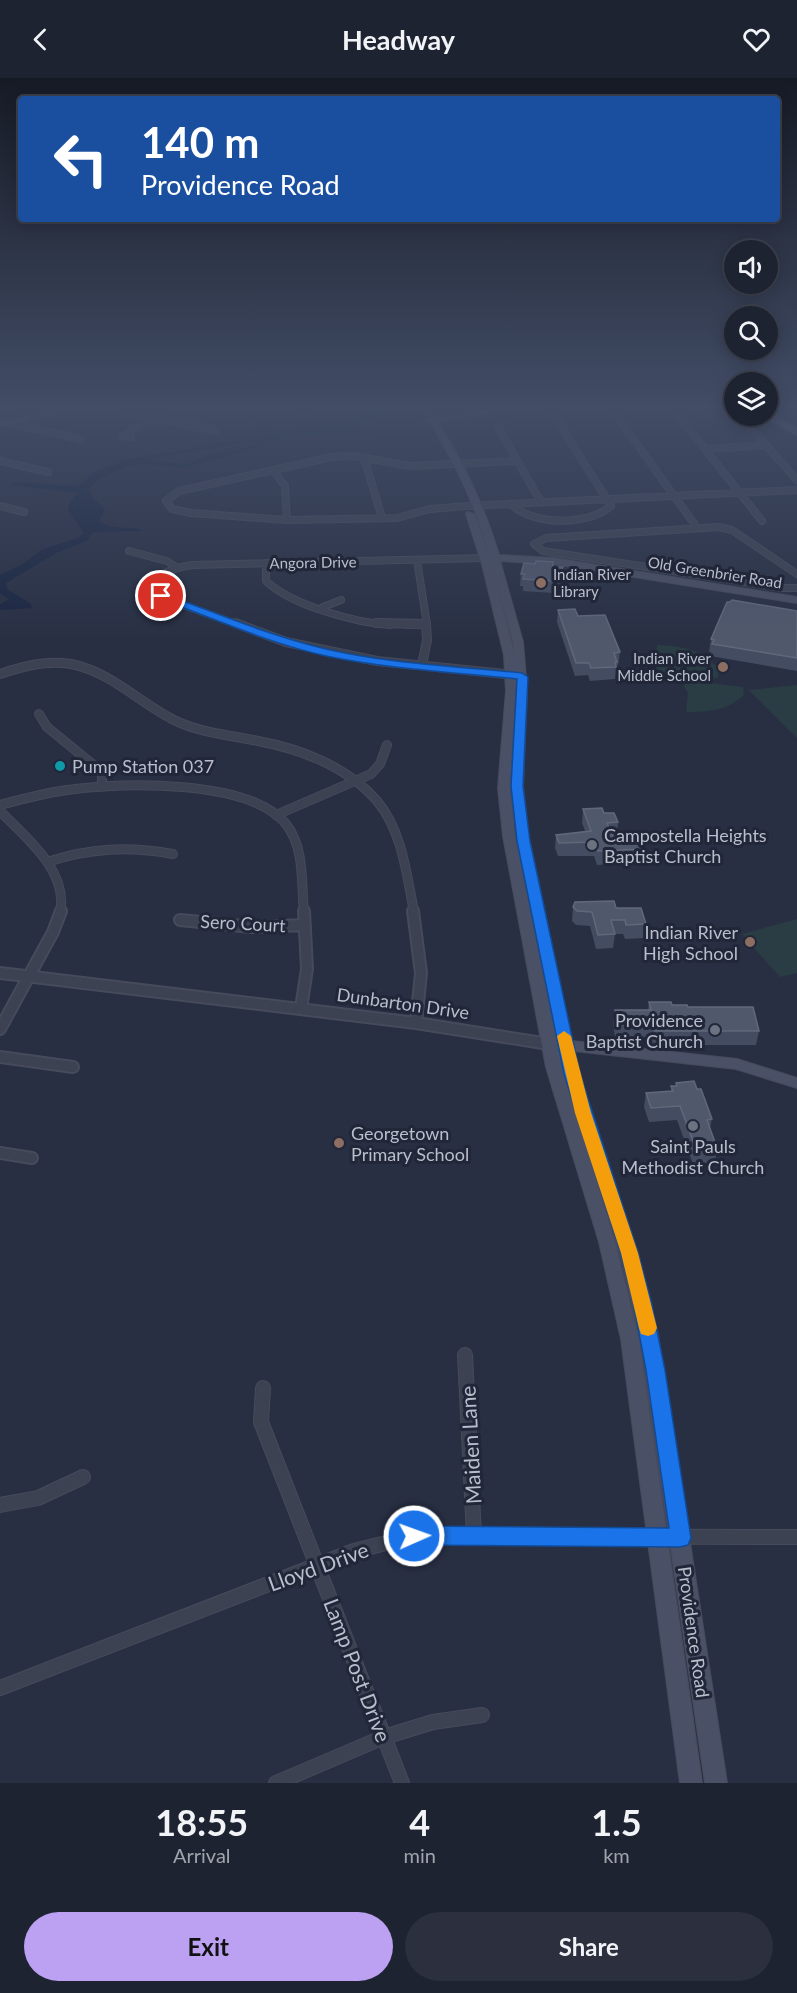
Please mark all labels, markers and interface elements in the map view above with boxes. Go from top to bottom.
icon: back [24,23,57,56]
text: Headway [342,23,455,56]
icon: heart [740,23,773,56]
text: 140 m [141,117,259,167]
icon: left [42,120,120,198]
text: Providence Road [141,168,340,201]
map controls [724,240,778,426]
button: sound [724,240,778,294]
button: search [724,306,778,360]
button: layers [724,372,778,426]
street label: Angora Drive [269,552,357,572]
street label: Old Greenbrier Road [647,553,783,591]
place label: Indian River Library [553,565,631,600]
pin [135,570,186,621]
marker: Indian River Library [534,576,548,590]
icon: arrive [144,579,177,612]
place label: Indian River Middle School [617,649,712,684]
marker: Indian River Middle School [716,660,730,674]
place label: Pump Station 037 [72,755,214,777]
marker: Pump Station 037 [53,759,67,773]
place label: Campostella Heights Baptist Church [604,824,767,867]
marker: Campostella Heights Baptist Church [585,838,599,852]
street label: Sero Court [200,910,287,936]
place label: Indian River High School [643,921,738,964]
marker: Indian River High School [743,935,757,949]
street label: Dunbarton Drive [335,983,471,1023]
place label: Providence Baptist Church [586,1009,703,1052]
marker: Providence Baptist Church [708,1023,722,1037]
marker: Saint Pauls Methodist Church [686,1119,700,1133]
place label: Georgetown Primary School [351,1122,469,1165]
place label: Saint Pauls Methodist Church [622,1135,764,1178]
marker: Georgetown Primary School [332,1136,346,1150]
street label: Maiden Lane [454,1385,486,1505]
position arrow [382,1504,446,1568]
street label: Lloyd Drive [264,1536,372,1596]
street label: Providence Road [674,1565,714,1699]
street label: Lamp Post Drive [319,1595,397,1745]
text: 18:55 [155,1800,248,1844]
text: 4 [409,1800,430,1844]
text: 1.5 [591,1800,642,1844]
text: Arrival [173,1843,231,1867]
text: min [404,1843,436,1867]
text: km [603,1843,630,1867]
button: Exit [24,1912,393,1981]
button: Share [405,1912,773,1981]

